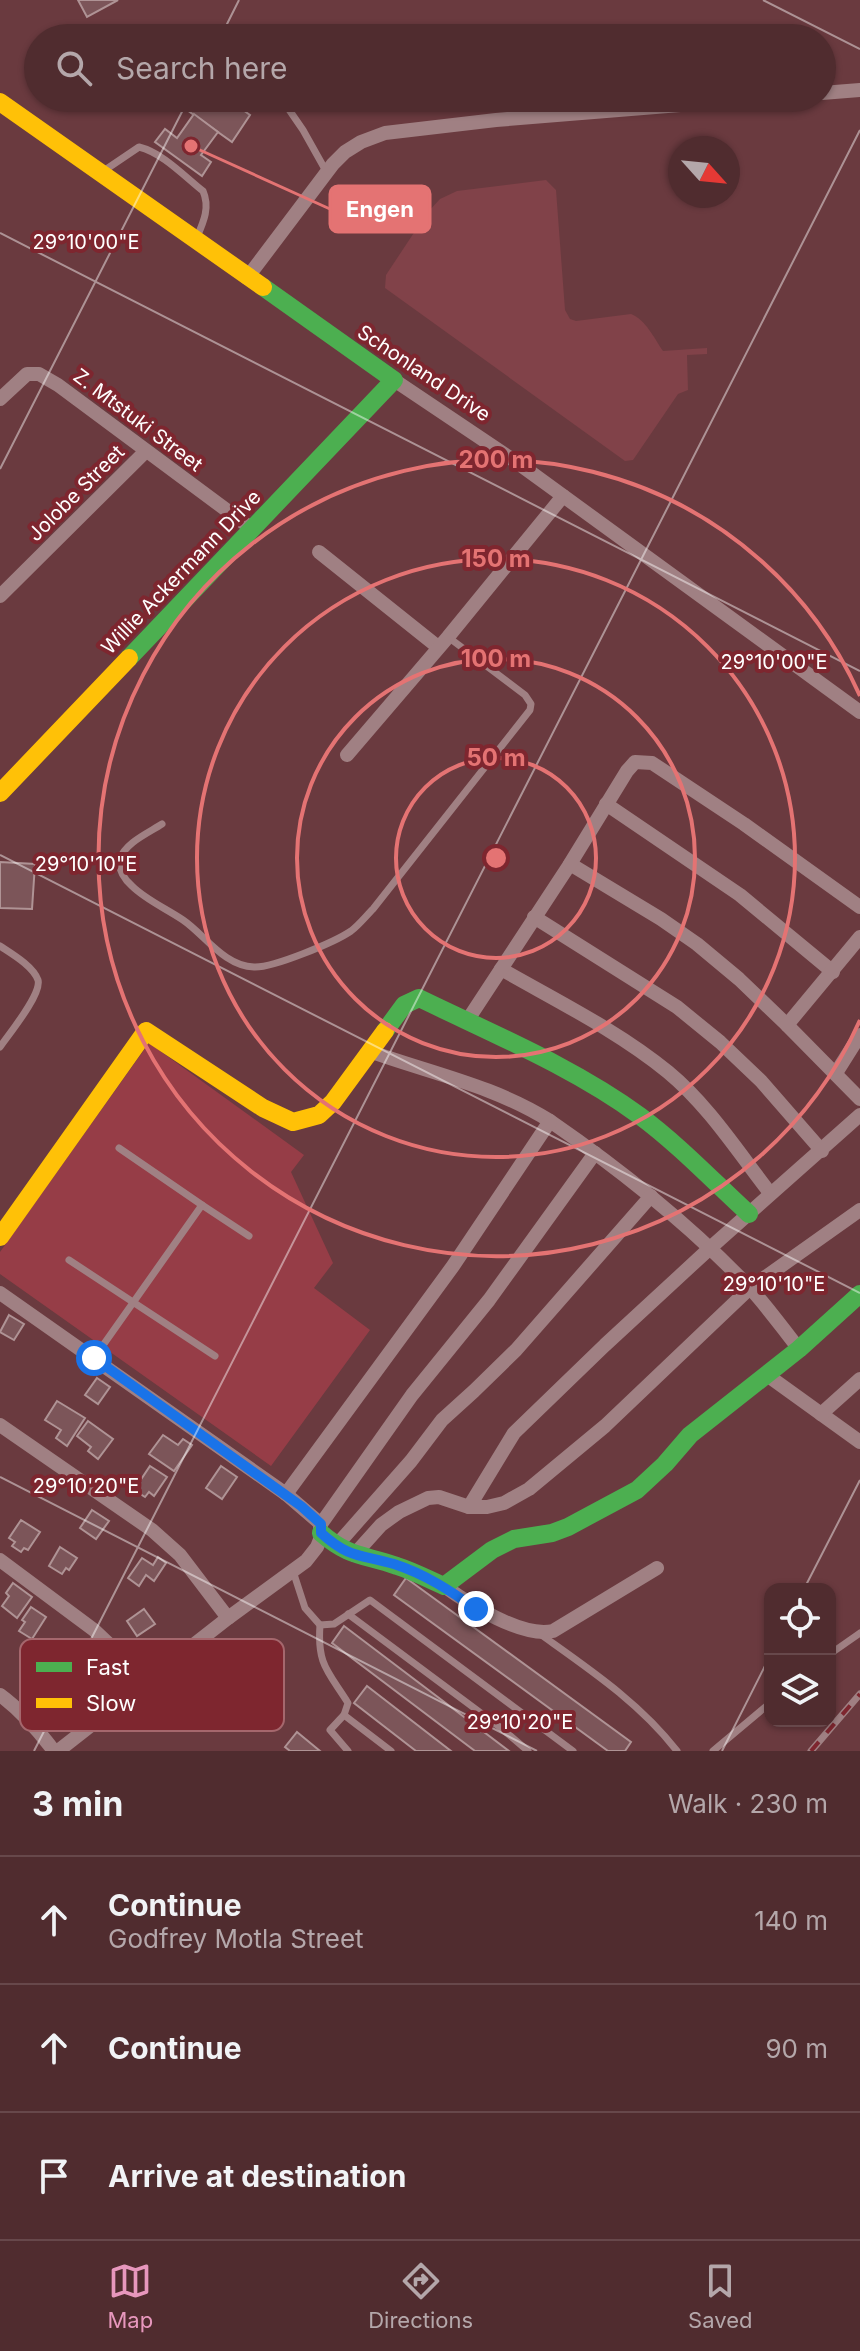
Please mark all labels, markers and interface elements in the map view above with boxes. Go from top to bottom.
search box [24,24,836,112]
icon: search [52,46,96,90]
text: Search here [116,50,288,86]
north arrow [668,136,740,208]
callout: Engen [330,186,430,232]
text: Engen [346,196,414,222]
text: 29°10'00"E [32,230,140,254]
street label: Schonland Drive [353,320,495,426]
street label: Z. Mtstuki Street [69,364,208,477]
street label: Jolobe Street [23,440,129,546]
text: 200 m [458,445,534,474]
street label: Willie Ackermann Drive [96,485,266,659]
text: 150 m [461,544,531,573]
text: 100 m [461,644,531,673]
text: 29°10'00"E [720,650,828,674]
text: 50 m [466,743,526,772]
centre of rings [482,844,510,872]
text: 29°10'10"E [35,852,137,876]
text: 29°10'10"E [723,1272,825,1296]
route start [76,1340,112,1376]
text: 29°10'20"E [33,1474,139,1498]
map controls [764,1583,836,1727]
button: locate [764,1583,836,1655]
route end [458,1591,494,1627]
legend [20,1639,284,1731]
text: Fast [86,1654,130,1680]
button: layers [764,1655,836,1727]
text: Slow [86,1690,136,1716]
text: 29°10'20"E [467,1710,573,1734]
text: 3 min [32,1783,123,1824]
text: Walk · 230 m [668,1788,828,1819]
text: Continue [108,1887,242,1923]
icon: ahead [32,1898,76,1942]
text: 140 m [754,1905,828,1936]
text: Godfrey Motla Street [108,1923,364,1954]
icon: ahead [32,2026,76,2070]
text: Continue [108,2030,242,2066]
text: 90 m [765,2033,828,2064]
icon: arrive [32,2154,76,2198]
text: Arrive at destination [108,2158,406,2194]
tab: Map [108,2259,153,2333]
tab: Directions [368,2259,473,2333]
tab: Saved [688,2259,752,2333]

